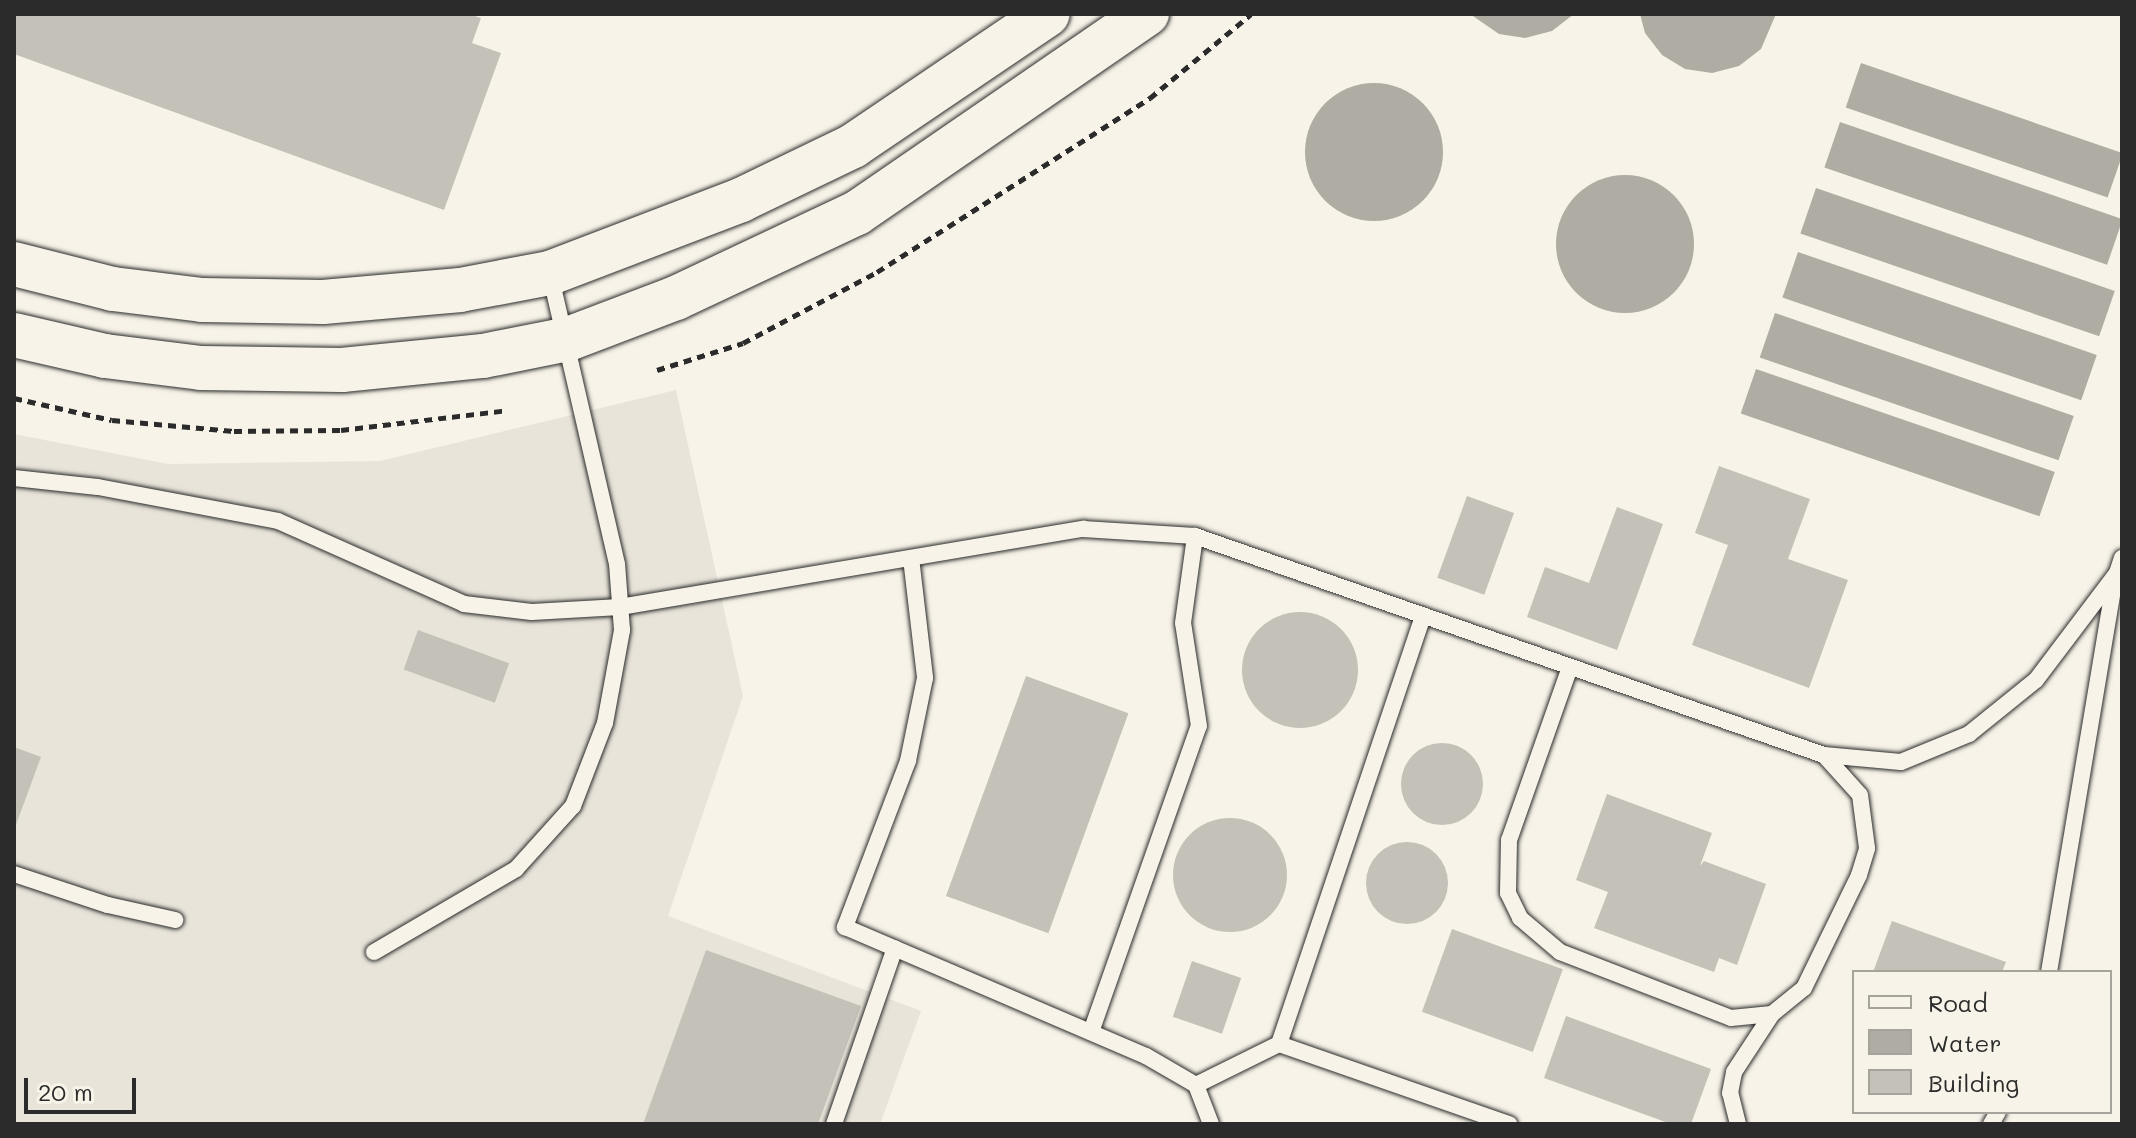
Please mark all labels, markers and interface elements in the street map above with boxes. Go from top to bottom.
legend [1852,970,2112,1114]
text: Road [1928,987,1988,1018]
text: Water [1928,1027,2002,1058]
scale bar [28,1062,140,1112]
text: Building [1928,1067,2019,1098]
text: 20 m [38,1076,93,1107]

